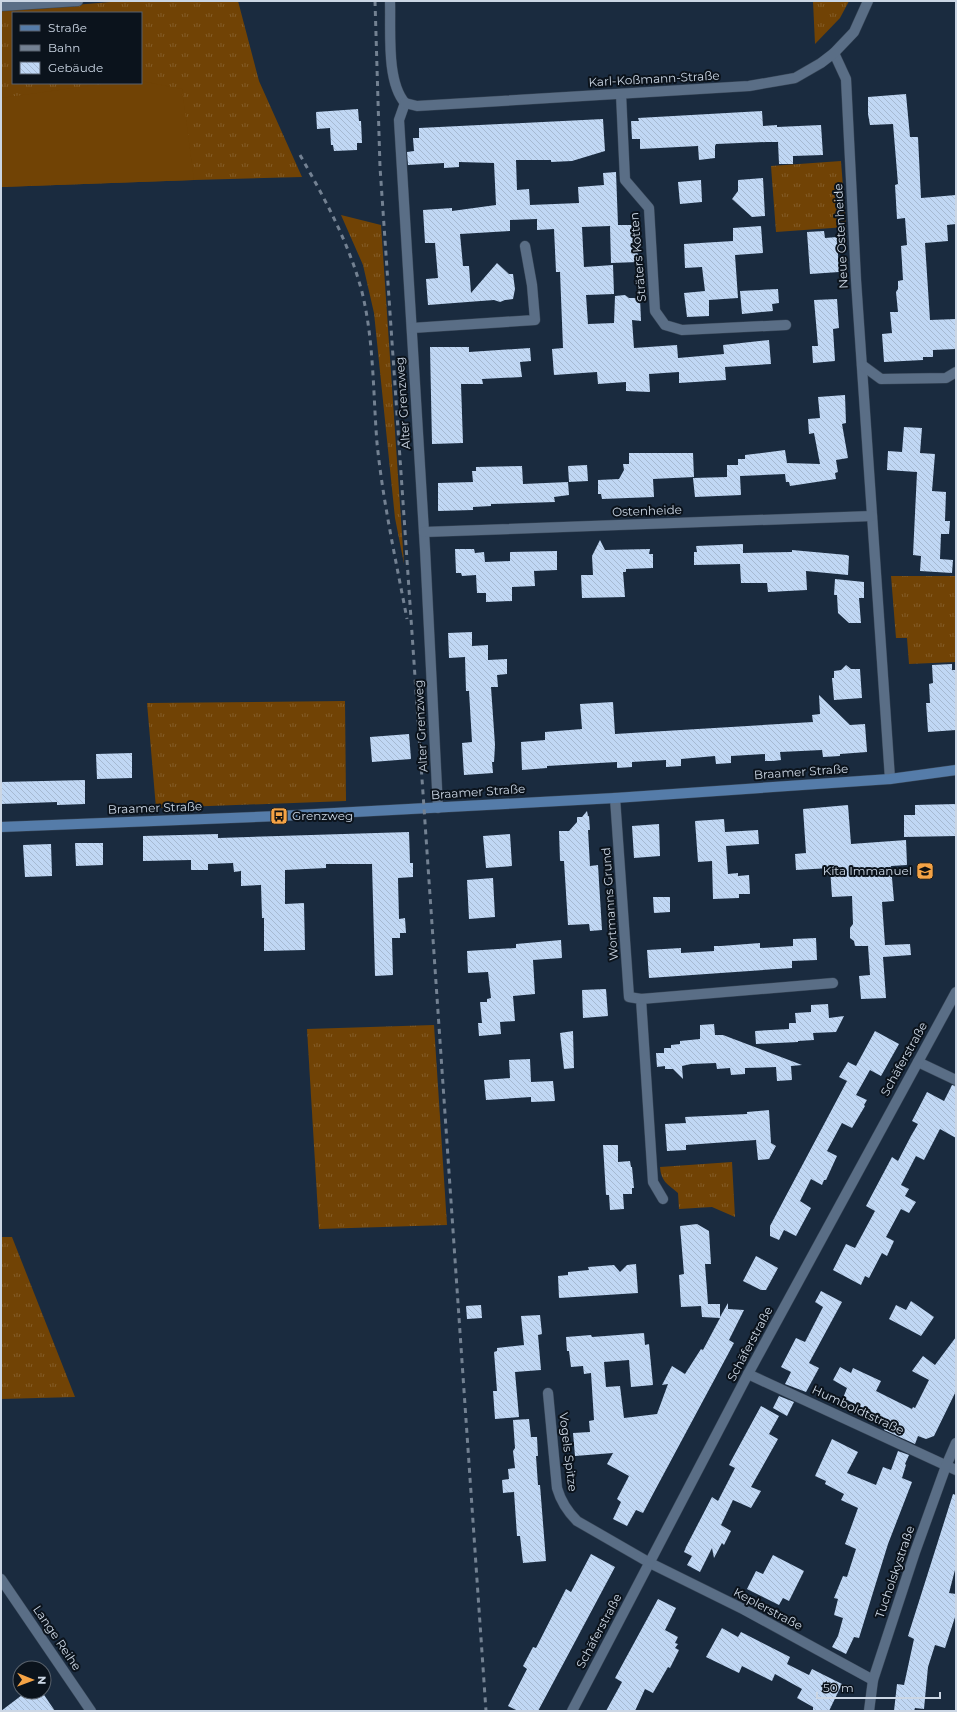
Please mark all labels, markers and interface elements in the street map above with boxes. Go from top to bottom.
legend [12,12,142,84]
text: Straße [48,20,87,35]
text: Bahn [48,40,80,55]
text: Gebäude [48,60,103,75]
street label: Karl-Koßmann-Straße [588,68,720,89]
street label: Neue Ostenheide [830,183,851,289]
street label: Sträters Kotten [626,212,649,302]
street label: Alter Grenzweg [392,356,413,450]
street label: Ostenheide [612,502,682,519]
street label: Alter Grenzweg [411,679,430,773]
street label: Braamer Straße [753,761,849,782]
street label: Braamer Straße [430,781,526,802]
street label: Braamer Straße [108,798,202,817]
bus stop icon: Grenzweg [269,806,289,826]
place label: Grenzweg [292,808,353,823]
street label: Wortmanns Grund [598,847,621,961]
school or university icon: Kita Immanuel [915,861,935,881]
place label: Kita Immanuel [823,863,912,878]
street label: Schäferstraße [877,1019,930,1099]
street label: Schäferstraße [724,1304,776,1384]
street label: Humboldtstraße [810,1382,907,1437]
street label: Vogels Spitze [556,1411,581,1492]
street label: Tucholskystraße [872,1524,917,1620]
street label: Keplerstraße [731,1584,805,1633]
street label: Schäferstraße [573,1591,625,1671]
street label: Lange Reihe [30,1602,85,1673]
north arrow [12,1660,52,1700]
scale bar [817,1674,940,1700]
text: N [35,1676,49,1685]
text: 50 m [823,1680,854,1695]

